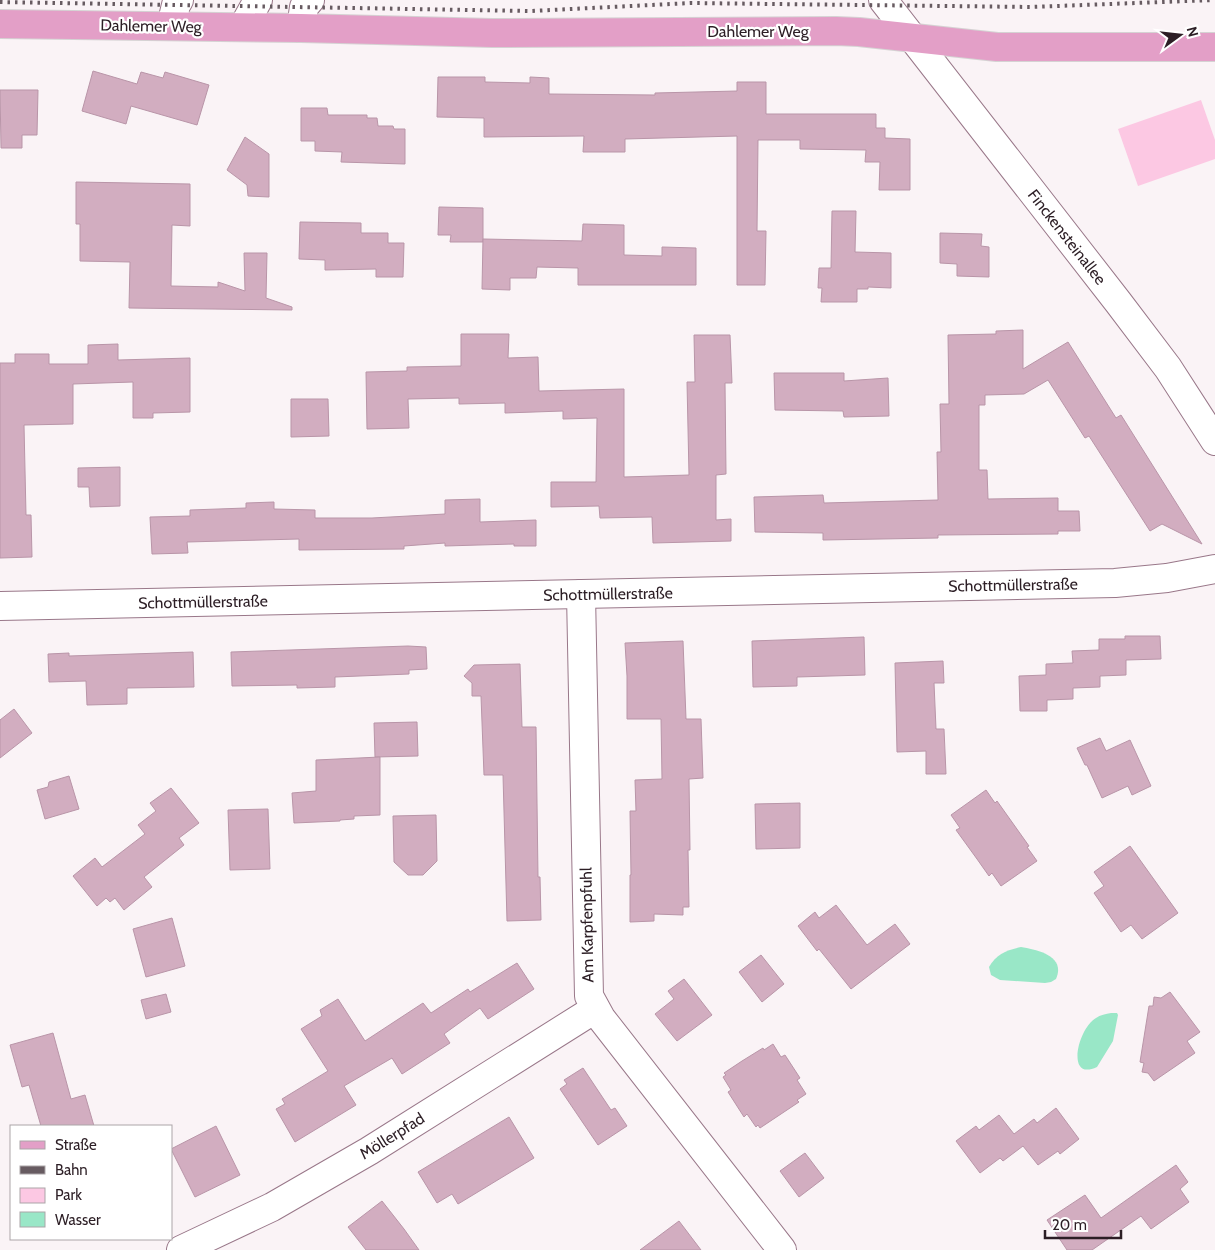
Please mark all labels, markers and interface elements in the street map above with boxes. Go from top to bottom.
north arrow [1155,10,1205,60]
street label: Dahlemer Weg [100,16,203,36]
street label: Dahlemer Weg [707,22,810,41]
text: N [1183,25,1203,39]
street label: Finckensteinallee [1024,186,1110,288]
street label: Schottmüllerstraße [948,574,1078,596]
street label: Schottmüllerstraße [543,583,673,605]
street label: Schottmüllerstraße [138,591,268,613]
street label: Am Karpfenpfuhl [576,867,598,983]
street label: Möllerpfad [356,1109,428,1163]
legend [10,1125,172,1240]
text: Straße [55,1136,97,1154]
text: Bahn [55,1161,88,1179]
text: Park [55,1186,82,1204]
scale bar [1045,1208,1121,1240]
text: Wasser [55,1211,101,1229]
text: 20 m [1052,1216,1087,1234]

